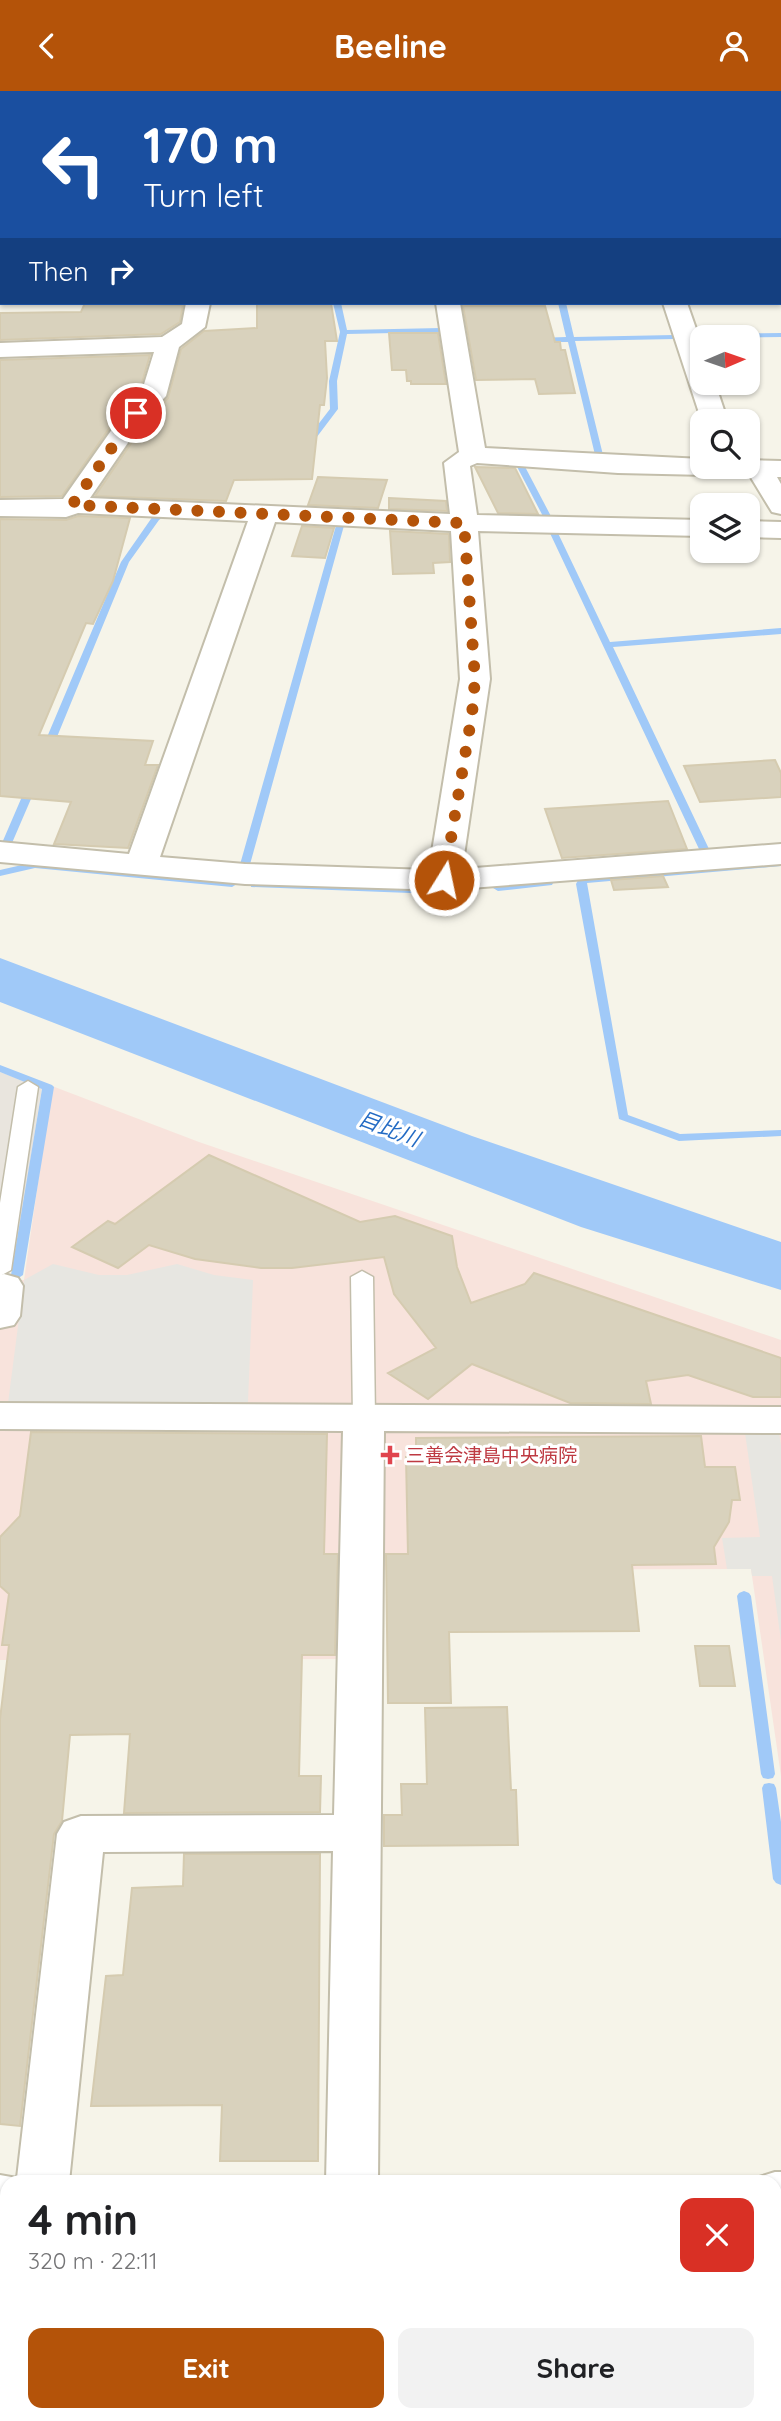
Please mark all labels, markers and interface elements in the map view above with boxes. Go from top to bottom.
text: Beeline [334,26,447,66]
icon: back [28,27,66,65]
icon: person [715,27,753,65]
text: 170 m [143,114,278,175]
icon: left [28,119,119,210]
text: Turn left [143,175,264,215]
icon: right [102,252,140,290]
text: Then [28,255,88,288]
north arrow [690,325,760,395]
map controls [690,325,760,563]
pin [106,383,166,443]
icon: arrive [117,394,155,432]
button: search [690,409,760,479]
button: layers [690,493,760,563]
position arrow [407,843,481,917]
water label: 目比川 [355,1105,425,1152]
place label: 三善会津島中央病院 [406,1443,577,1467]
marker: 三善会津島中央病院 [380,1445,400,1465]
text: 4 min [28,2193,138,2246]
button: close [680,2198,754,2272]
text: 320 m · 22:11 [28,2246,158,2275]
button: Exit [28,2328,384,2408]
button: Share [398,2328,754,2408]

